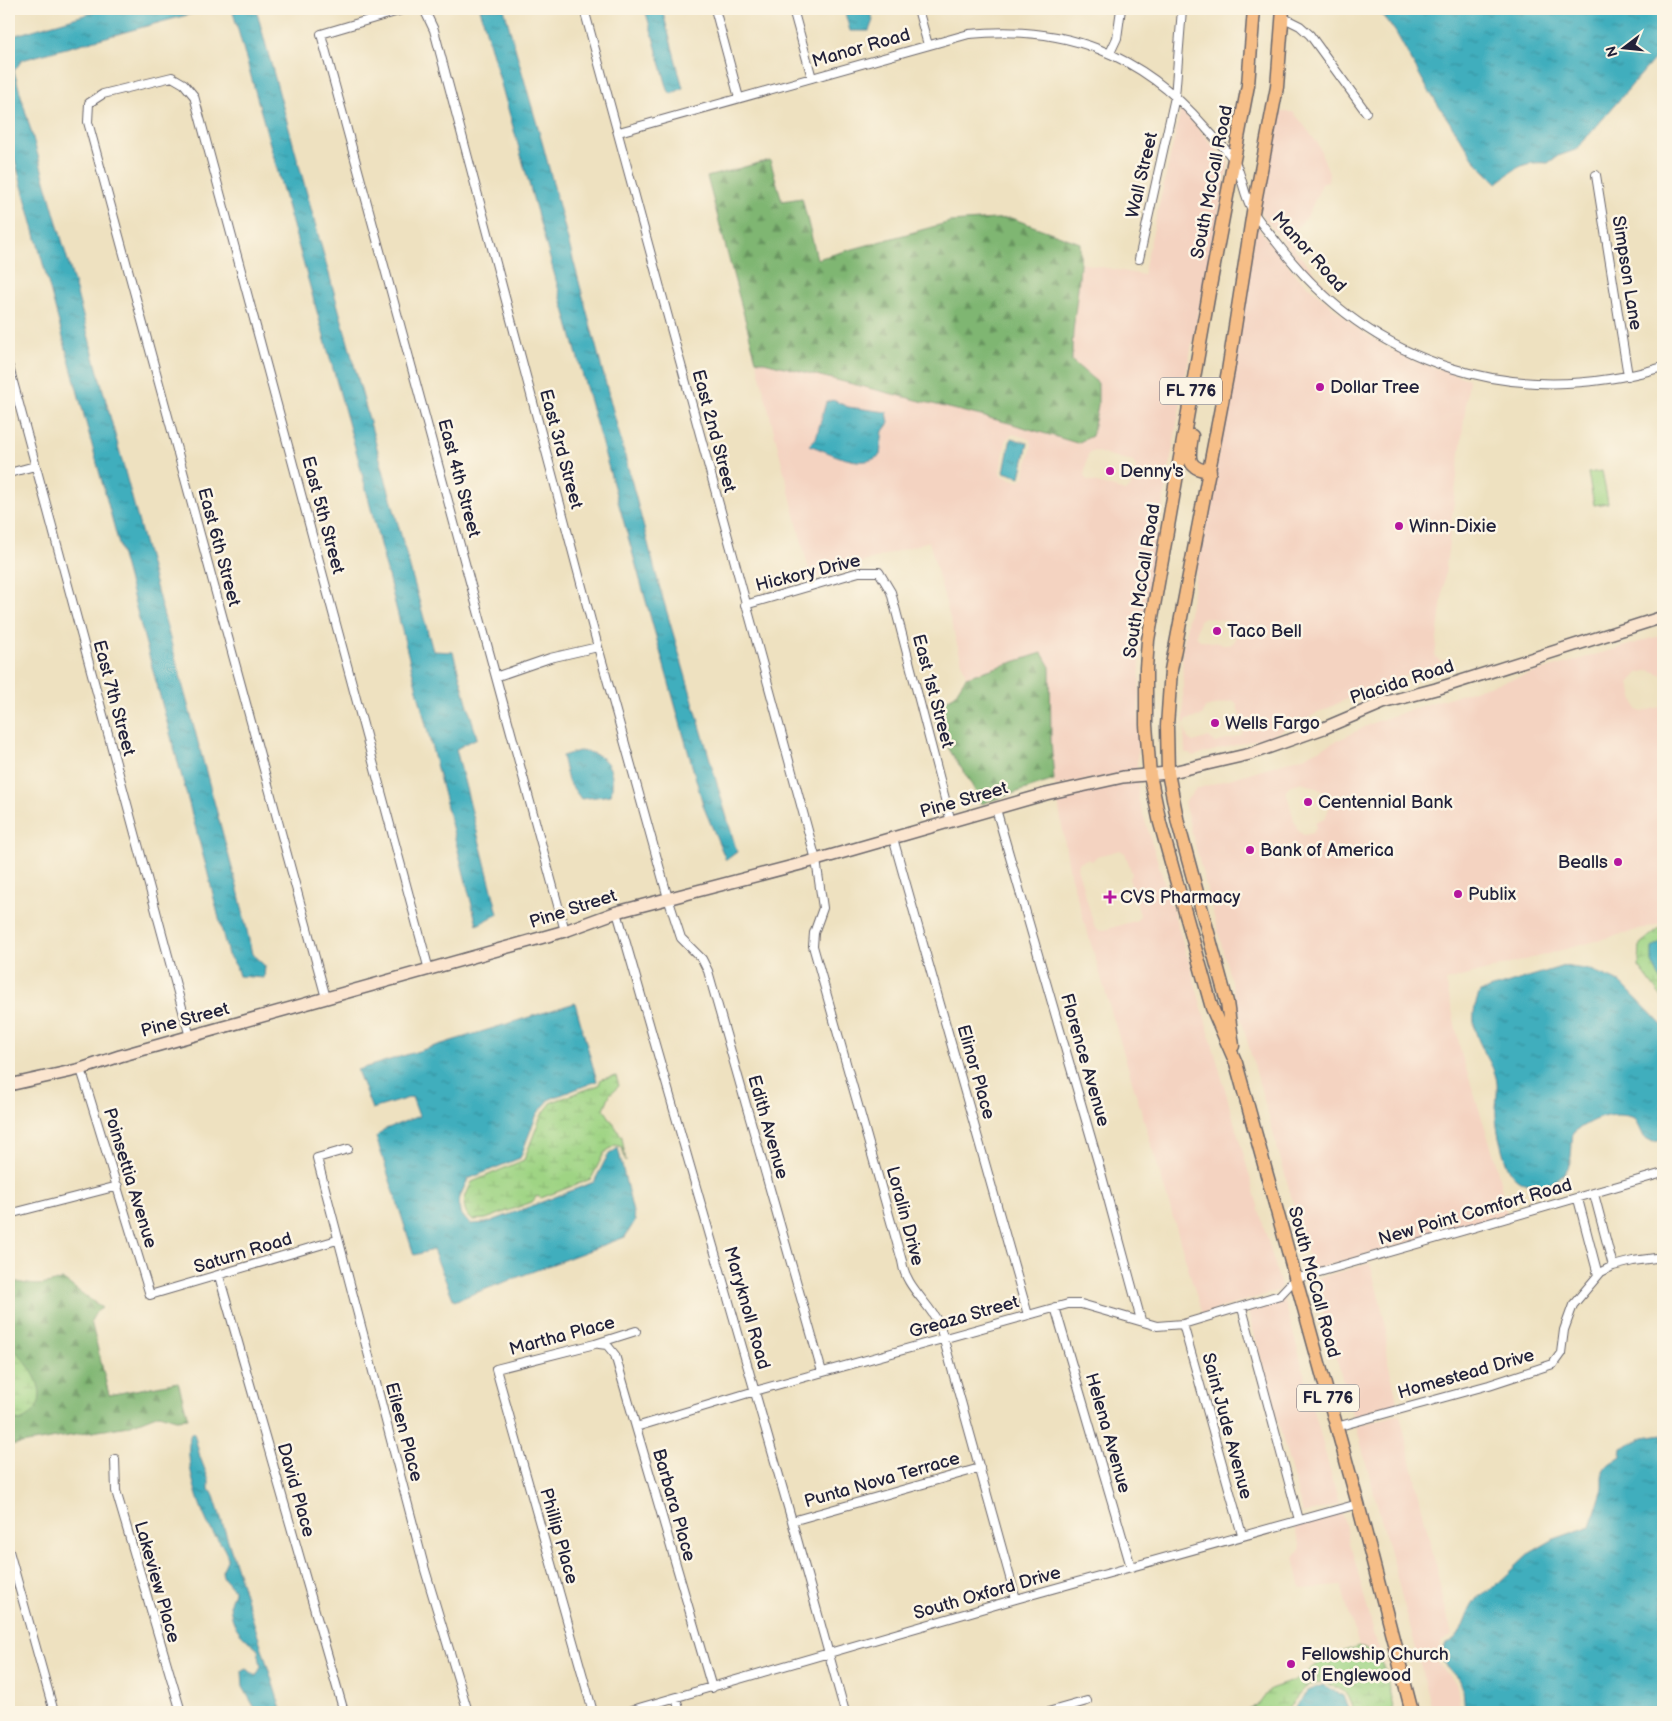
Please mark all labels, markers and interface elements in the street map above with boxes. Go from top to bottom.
north arrow [1600,22,1650,72]
street label: Manor Road [810,24,912,72]
text: N [1602,44,1622,59]
street label: South McCall Road [1187,104,1237,260]
street label: Wall Street [1122,130,1162,220]
street label: Manor Road [1267,207,1351,297]
street label: Simpson Lane [1608,214,1646,332]
street label: East 2nd Street [688,367,741,495]
place label: Dollar Tree [1330,377,1420,398]
road number: FL 776 [1160,378,1222,404]
marker: Dollar Tree [1314,381,1326,393]
street label: East 3rd Street [535,387,587,511]
street label: East 4th Street [433,416,485,540]
street label: East 5th Street [297,454,349,577]
place label: Denny's [1120,461,1184,482]
marker: Denny's [1104,465,1116,477]
street label: East 6th Street [193,485,245,609]
street label: South McCall Road [1119,502,1165,660]
place label: Winn-Dixie [1409,516,1497,537]
marker: Winn-Dixie [1393,520,1405,532]
street label: Hickory Drive [753,550,863,596]
place label: Taco Bell [1227,621,1302,642]
marker: Taco Bell [1211,625,1223,637]
street label: East 1st Street [908,632,958,751]
street label: East 7th Street [88,638,140,759]
street label: Placida Road [1347,655,1457,709]
place label: Wells Fargo [1225,713,1320,734]
marker: Wells Fargo [1209,717,1221,729]
street label: Pine Street [918,777,1011,823]
place label: Centennial Bank [1318,792,1453,813]
marker: Centennial Bank [1302,796,1314,808]
place label: Bank of America [1260,840,1394,861]
marker: Bank of America [1244,844,1256,856]
place label: Bealls [1558,852,1608,873]
marker: Bealls [1612,856,1624,868]
place label: Publix [1468,884,1517,905]
street label: Pine Street [527,885,620,933]
place label: CVS Pharmacy [1120,887,1241,908]
marker: Publix [1452,888,1464,900]
marker: CVS Pharmacy [1104,891,1116,903]
street label: Florence Avenue [1056,991,1114,1129]
street label: Pine Street [139,998,232,1042]
street label: Elinor Place [952,1022,1000,1122]
street label: Edith Avenue [743,1073,793,1182]
street label: Poinsettia Avenue [99,1105,161,1251]
street label: Loralin Drive [882,1164,928,1268]
street label: New Point Comfort Road [1376,1174,1574,1250]
street label: South McCall Road [1284,1204,1344,1360]
street label: Saturn Road [191,1228,295,1278]
street label: Maryknoll Road [719,1244,775,1372]
street label: Greaza Street [907,1291,1022,1343]
street label: Martha Place [507,1312,617,1360]
street label: Homestead Drive [1395,1344,1537,1404]
street label: Saint Jude Avenue [1197,1351,1257,1502]
street label: Helena Avenue [1081,1371,1135,1496]
street label: Eileen Place [381,1380,427,1484]
road number: FL 776 [1297,1385,1359,1412]
street label: David Place [273,1441,320,1540]
street label: Barbara Place [648,1446,700,1564]
street label: Punta Nova Terrace [802,1448,962,1512]
street label: Phillip Place [535,1486,583,1587]
street label: Lakeview Place [130,1519,184,1645]
street label: South Oxford Drive [911,1562,1063,1624]
place label: Fellowship Church of Englewood [1301,1644,1449,1686]
marker: Fellowship Church of Englewood [1285,1658,1297,1670]

